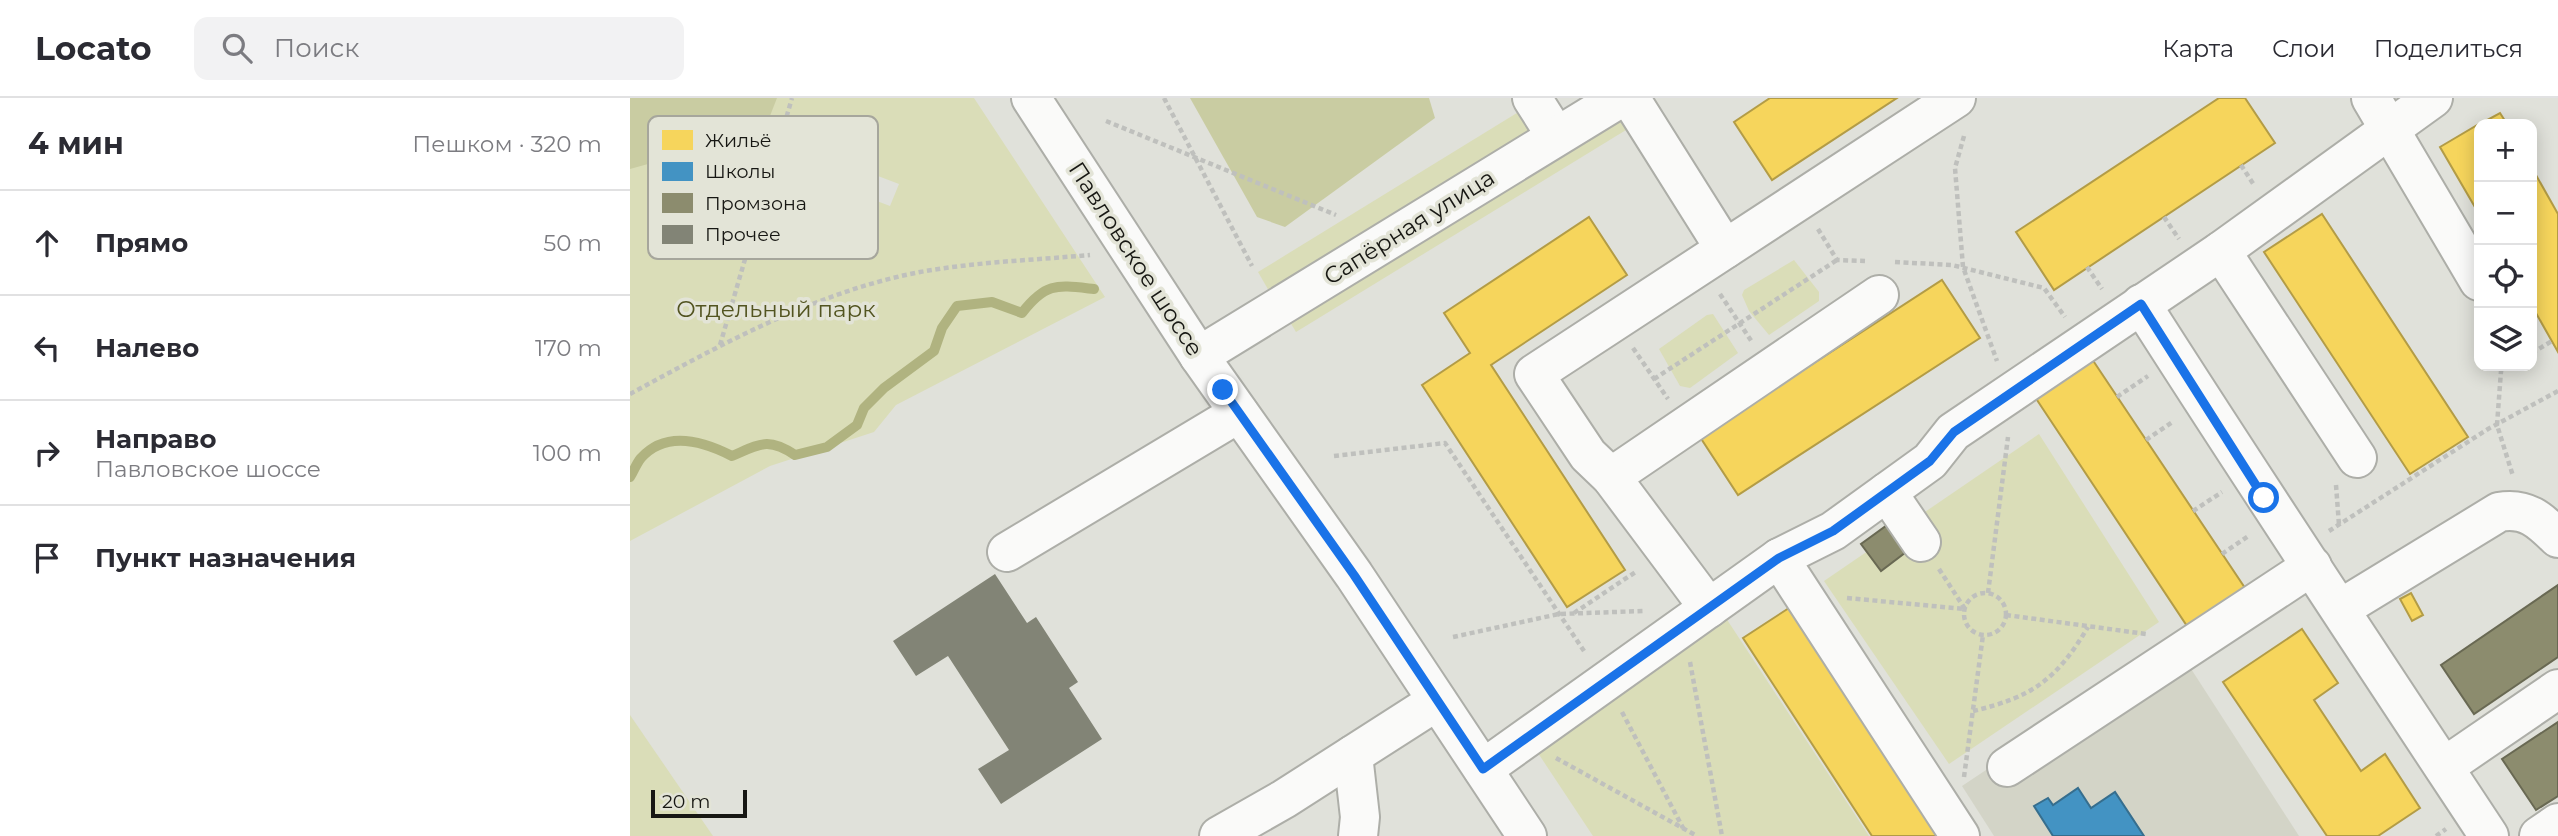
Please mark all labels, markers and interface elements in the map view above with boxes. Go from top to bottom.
search box [194,17,684,80]
text: Locato [35,28,152,68]
icon: search [218,29,256,67]
text: Поиск [274,32,359,64]
text: Карта [2162,34,2234,63]
text: Слои [2272,34,2336,63]
text: Поделиться [2374,34,2523,63]
legend [648,116,878,259]
map controls [2474,119,2537,371]
button: + [2474,119,2537,182]
text: 4 мин [28,125,124,162]
text: Жильё [705,129,772,152]
text: Пешком · 320 m [412,130,602,158]
street label: Павловское шоссе [1063,157,1209,361]
text: Школы [705,160,775,183]
street label: Сапёрная улица [1319,163,1499,291]
button: − [2474,182,2537,245]
text: Промзона [705,192,807,215]
text: Прочее [705,223,781,246]
icon: ahead [28,224,66,262]
text: Прямо [95,227,188,259]
text: 50 m [543,229,602,257]
button: locate [2474,245,2537,308]
park label: Отдельный парк [676,295,876,323]
button: layers [2474,308,2537,371]
icon: left [28,329,66,367]
text: Налево [95,332,199,364]
text: 170 m [535,334,602,362]
route end [1207,374,1238,405]
text: Направо [95,423,216,455]
icon: right [28,434,66,472]
text: 100 m [533,439,602,467]
text: Павловское шоссе [95,455,321,483]
route start [2248,482,2279,513]
icon: arrive [28,539,66,577]
text: Пункт назначения [95,542,356,574]
scale bar [651,787,747,819]
text: 20 m [662,790,710,813]

